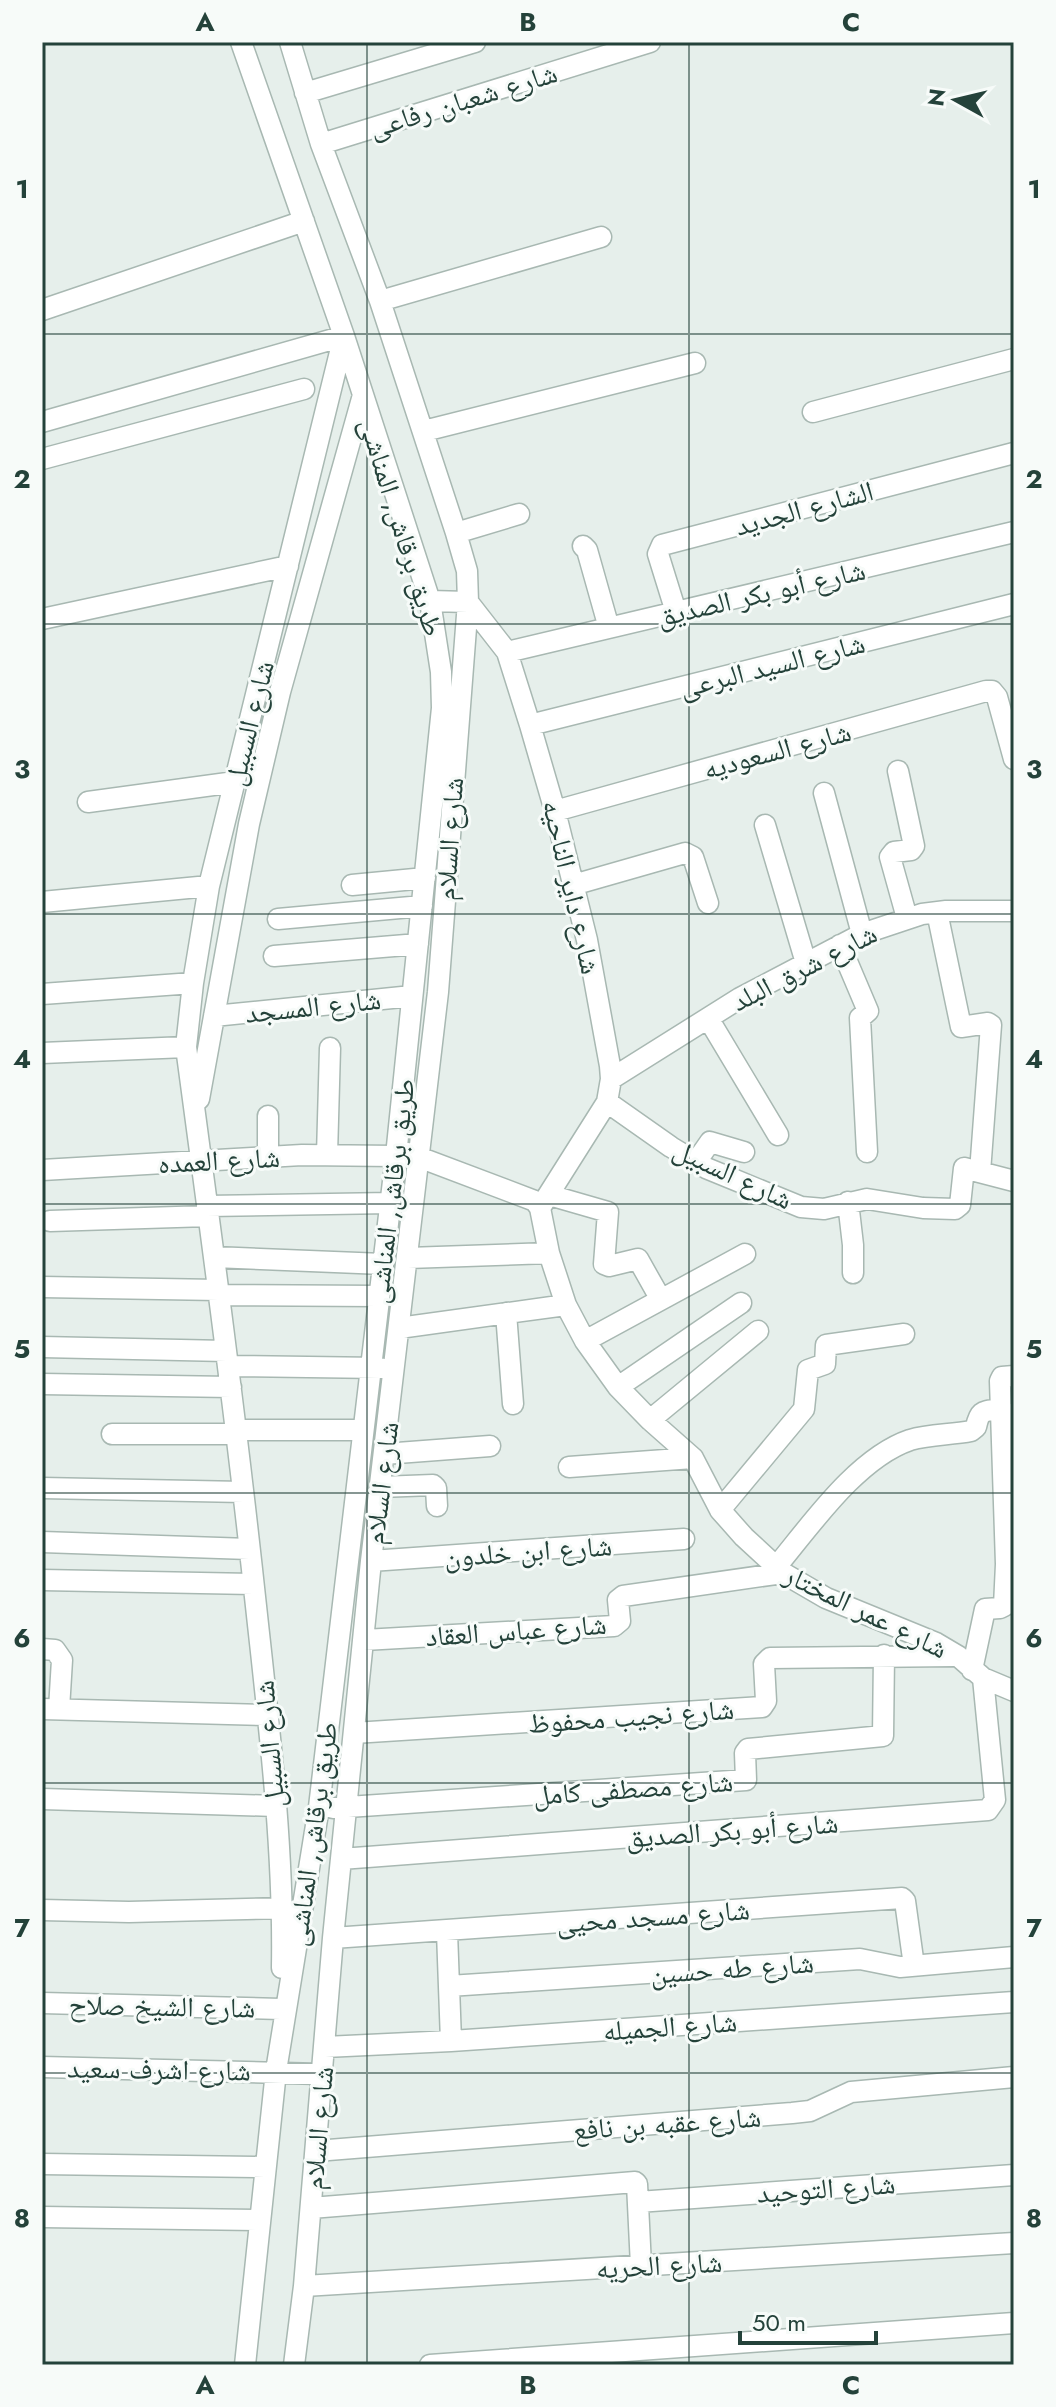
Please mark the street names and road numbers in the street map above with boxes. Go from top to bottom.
street label: شارع شعبان رفاعى [364,52,562,149]
street label: طريق برقاش, المناشى [349,413,454,641]
street label: الشارع الجديد [730,470,878,547]
street label: شارع أبو بكر الصديق [653,550,869,637]
street label: شارع السيد البرعى [675,623,869,708]
street label: شارع السبيل [214,656,285,790]
street label: شارع السعوديه [699,711,856,790]
street label: شارع السلام [425,776,474,902]
street label: شارع داير الناحيه [532,796,611,978]
street label: شارع شرق البلد [724,913,884,1022]
street label: شارع المسجد [243,979,383,1034]
street label: طريق برقاش, المناشى [357,1076,426,1306]
street label: شارع السبيل [666,1129,799,1220]
street label: شارع العمده [157,1137,281,1184]
street label: شارع السلام [354,1419,409,1547]
street label: شارع ابن خلدون [443,1525,613,1578]
street label: شارع عمر المختار [776,1554,955,1669]
street label: شارع عباس العقاد [424,1604,608,1657]
street label: شارع السبيل [244,1679,295,1809]
street label: شارع نجيب محفوظ [527,1689,735,1744]
street label: طريق برقاش, المناشى [276,1719,349,1949]
street label: شارع مصطفى كامل [532,1761,734,1816]
street label: شارع أبو بكر الصديق [624,1803,840,1858]
street label: شارع مسجد محيى [555,1889,751,1944]
street label: شارع طه حسين [649,1942,815,1995]
street label: شارع الشيخ صلاح [68,1984,256,2029]
street label: شارع الجميله [602,2001,738,2052]
street label: شارع اشرف سعيد [67,2047,251,2092]
street label: شارع السلام [293,2065,344,2191]
street label: شارع عقبه بن نافع [572,2096,762,2151]
street label: شارع التوحيد [755,2163,897,2214]
street label: شارع الحريه [595,2242,723,2289]

